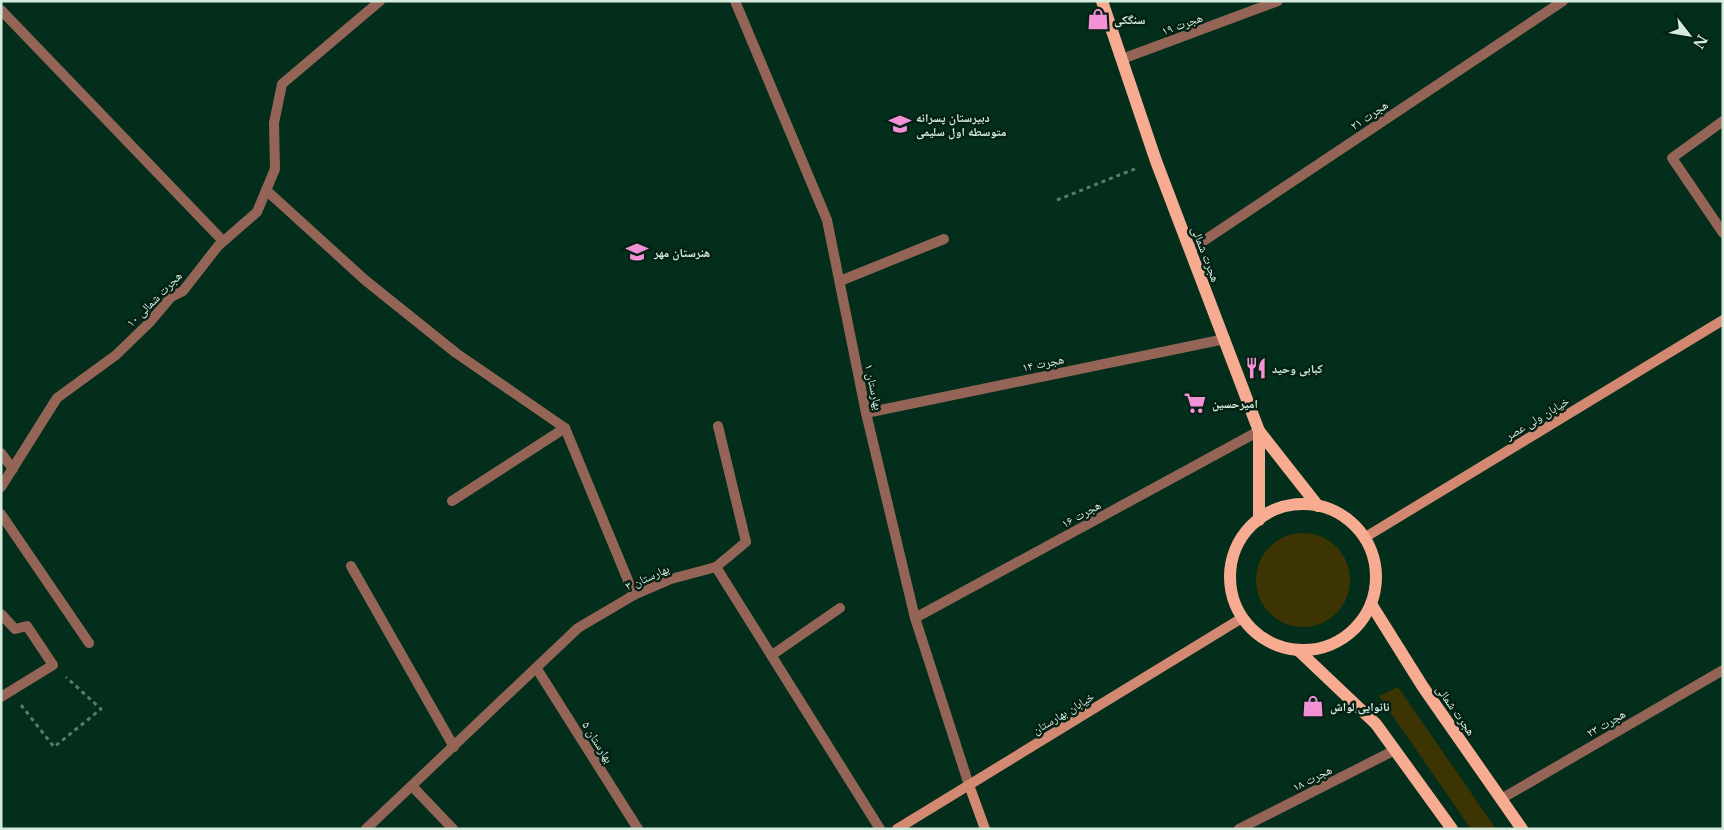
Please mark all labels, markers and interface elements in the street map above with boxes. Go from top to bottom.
shop icon: سنگکی [1085,6,1111,32]
street label: هجرت ۱۹ [1159,10,1205,38]
north arrow [1664,10,1714,60]
place label: سنگکی [1114,12,1145,28]
text: N [1689,31,1711,52]
street label: هجرت ۲۱ [1347,97,1391,133]
place label: دبیرستان پسرانه متوسطه اول سلیمی [916,110,1007,140]
school or university icon: دبیرستان پسرانه متوسطه اول سلیمی [887,111,913,137]
street label: هجرت شمالی [1188,224,1223,284]
school or university icon: هنرستان مهر [624,239,650,265]
place label: هنرستان مهر [653,245,710,261]
street label: هجرت شمالی ۱۰ [123,268,185,330]
street label: هجرت ۱۴ [1021,351,1065,375]
restaurant icon: کبابی وحید [1243,355,1269,381]
place label: کبابی وحید [1272,361,1324,377]
street label: بهارستان ۱ [861,363,886,411]
supermarket icon: امیرحسین [1182,390,1208,416]
street label: خیابان ولی عصر [1501,393,1572,444]
place label: امیرحسین [1212,396,1258,412]
street label: هجرت ۱۶ [1059,497,1103,531]
street label: بهارستان ۳ [623,561,672,594]
street label: هجرت شمالی [1433,682,1479,738]
street label: خیابان بهارستان [1029,688,1097,738]
shop icon: نانوایی لواش [1300,693,1326,719]
place label: نانوایی لواش [1330,699,1390,715]
street label: هجرت ۲۳ [1584,706,1628,740]
street label: بهارستان ۵ [579,718,617,766]
street label: هجرت ۱۸ [1290,762,1334,794]

